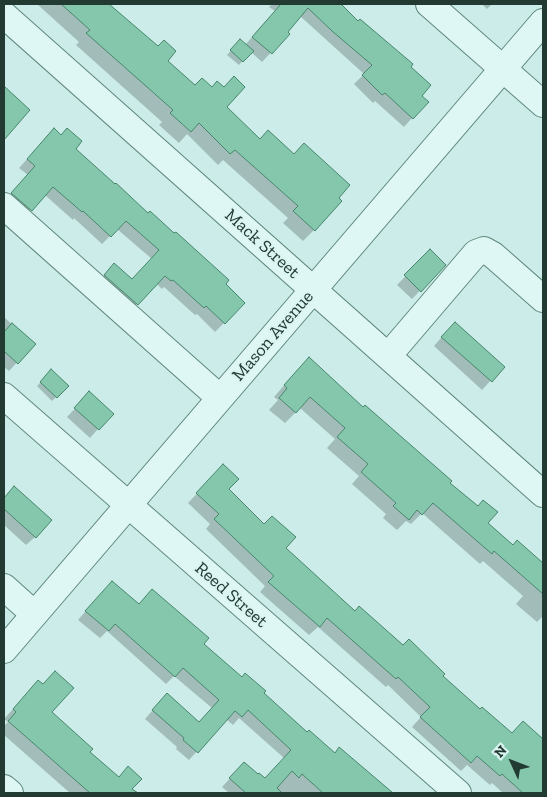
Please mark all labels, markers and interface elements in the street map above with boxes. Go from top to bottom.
street label: Mack Street [220,205,304,283]
street label: Mason Avenue [228,286,318,386]
street label: Reed Street [190,558,272,632]
north arrow [487,737,537,787]
text: N [491,742,511,761]

